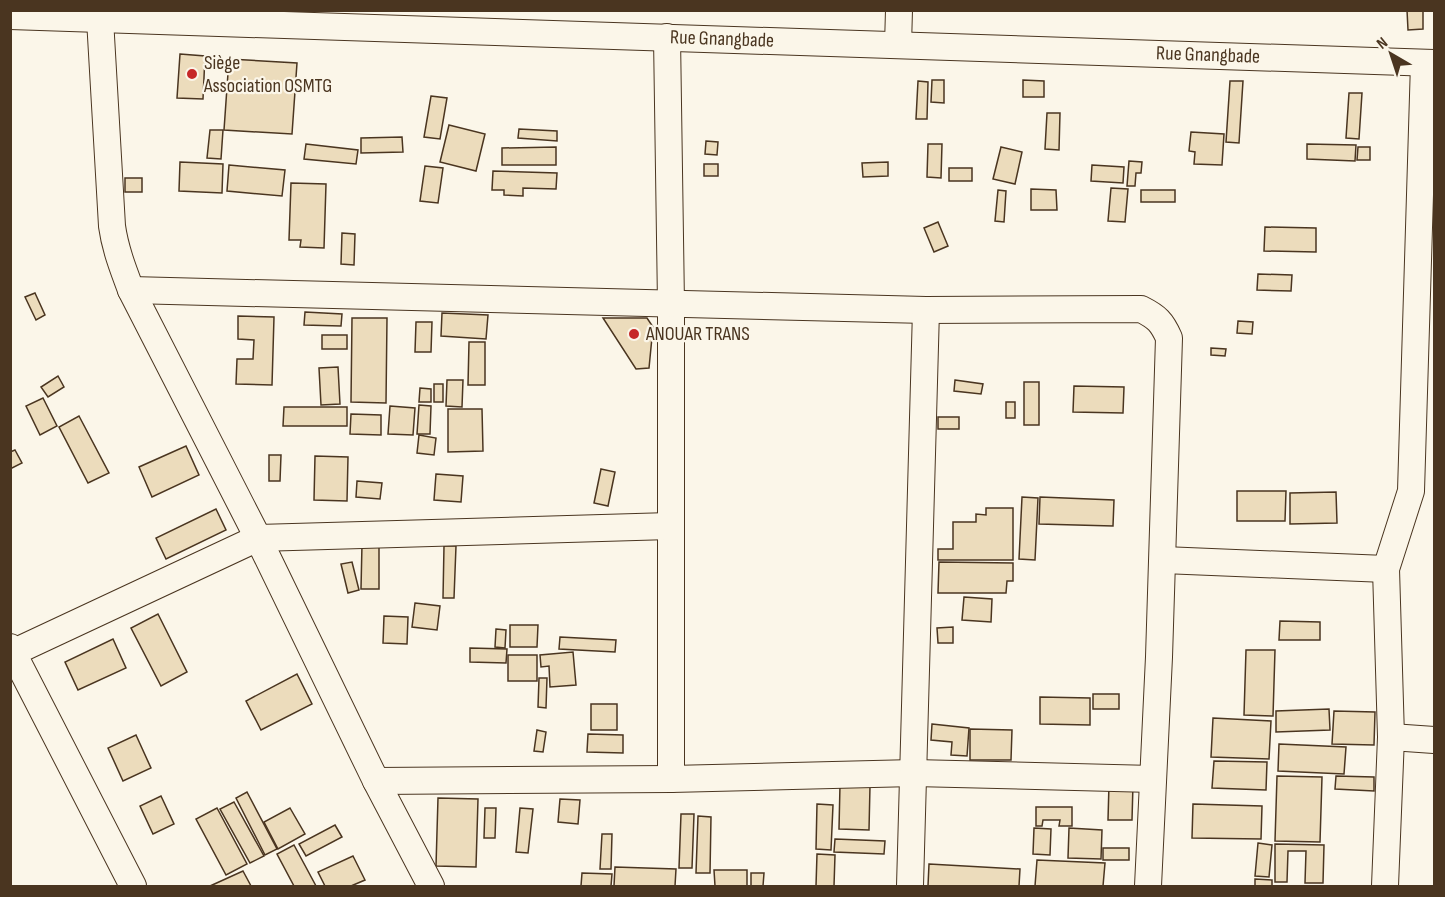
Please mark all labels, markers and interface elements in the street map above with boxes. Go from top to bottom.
north arrow [1361,24,1421,84]
street label: Rue Gnangbade [670,25,774,53]
text: N [1373,33,1392,54]
street label: Rue Gnangbade [1156,41,1260,69]
place label: Siège Association OSMTG [203,51,332,98]
marker: Siège Association OSMTG [185,67,199,81]
place label: ANOUAR TRANS [645,322,750,346]
marker: ANOUAR TRANS [627,327,641,341]

